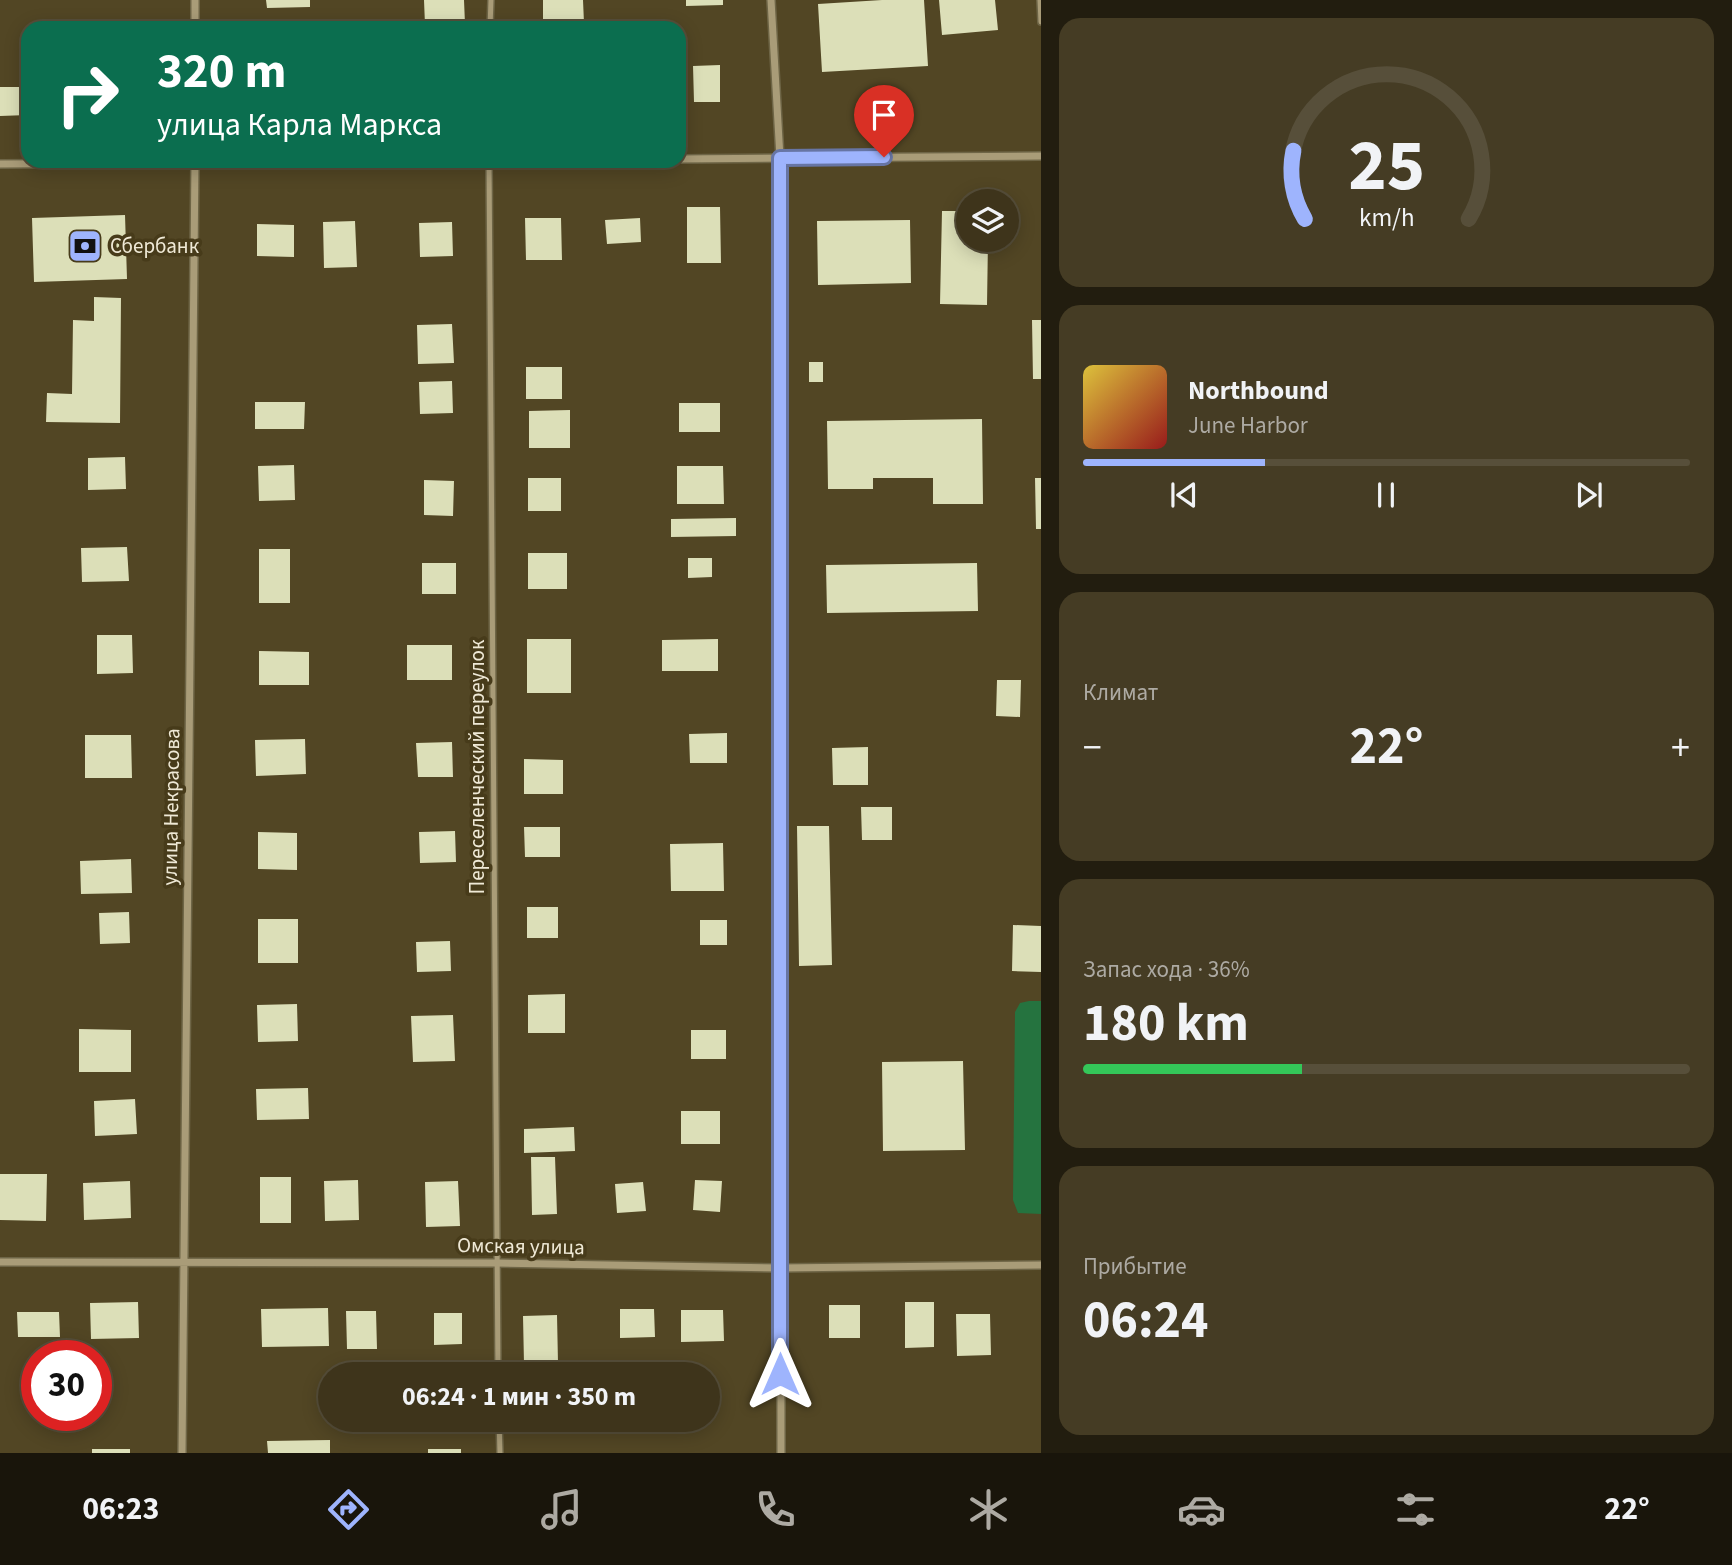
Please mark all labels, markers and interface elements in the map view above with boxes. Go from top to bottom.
text: 320 m [157,37,286,107]
icon: right [42,49,133,140]
pin [854,85,914,157]
icon: arrive [865,96,903,134]
text: улица Карла Маркса [157,102,442,148]
text: 25 [1348,114,1425,218]
map controls [956,189,1019,252]
button: layers [956,189,1019,252]
text: km/h [1359,199,1414,235]
bank icon: Сбербанк [66,227,104,265]
place label: Сбербанк [110,231,200,261]
text: Northbound [1188,372,1329,409]
text: June Harbor [1188,409,1308,442]
icon: previous [1165,476,1203,514]
icon: pause [1367,476,1405,514]
icon: next [1570,476,1608,514]
street label: Переселенческий переулок [462,639,492,894]
text: Климат [1083,676,1158,709]
text: 22° [1350,710,1423,784]
text: − [1083,721,1102,775]
text: + [1671,721,1690,775]
street label: улица Некрасова [155,728,187,886]
text: Запас хода · 36% [1083,953,1250,986]
text: 180 km [1083,987,1249,1061]
street label: Омская улица [457,1230,585,1262]
text: Прибытие [1083,1250,1187,1283]
text: 06:24 [1083,1284,1208,1358]
position arrow [743,1337,817,1411]
speed limit sign: 30 [21,1340,112,1431]
text: 06:24 · 1 мин · 350 m [402,1378,636,1415]
icon: directions [324,1485,373,1534]
icon: music [537,1485,586,1534]
icon: phone [751,1485,800,1534]
icon: climate [964,1485,1013,1534]
icon: car [1177,1485,1226,1534]
icon: filters [1391,1485,1440,1534]
text: 06:23 [82,1486,159,1532]
text: 22° [1604,1486,1650,1532]

